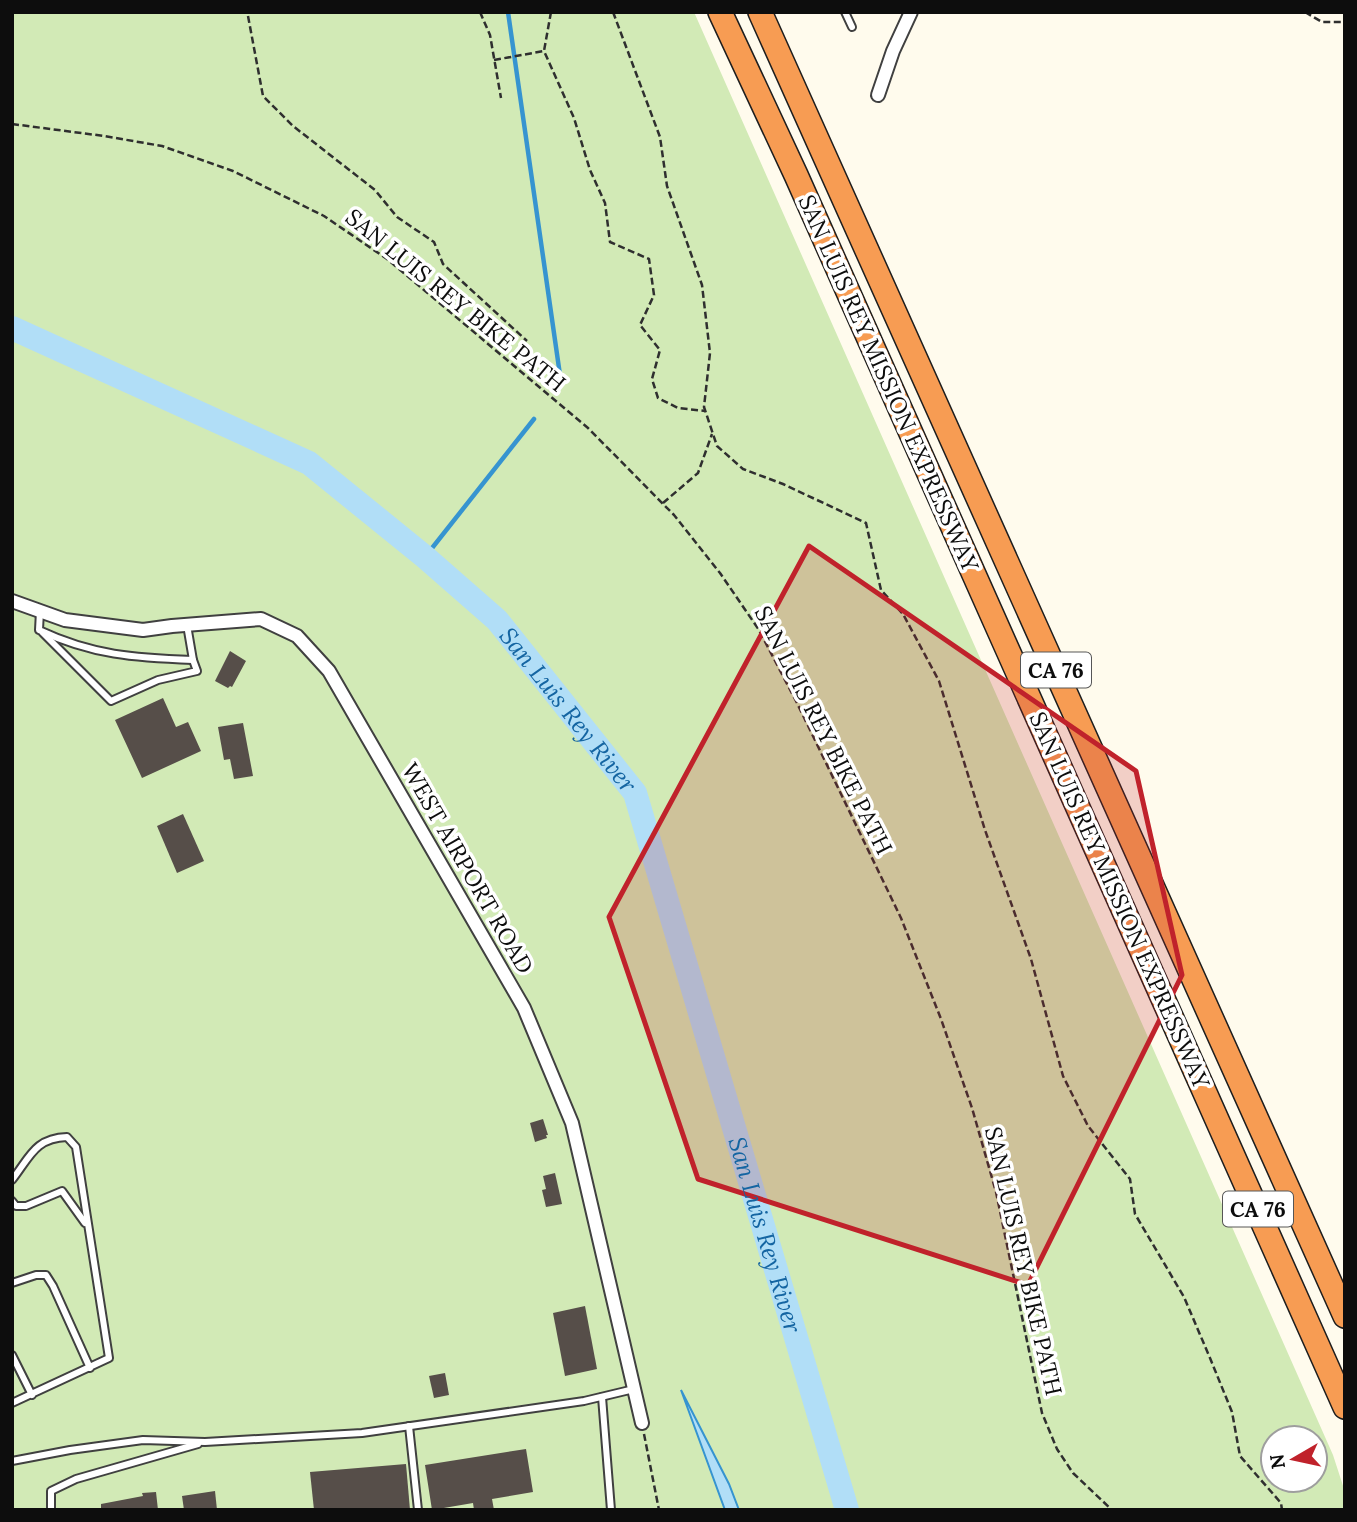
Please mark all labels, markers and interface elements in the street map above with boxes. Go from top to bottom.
street label: SAN LUIS REY MISSION EXPRESSWAY [792,190,986,576]
street label: SAN LUIS REY BIKE PATH [340,202,572,398]
street label: SAN LUIS REY BIKE PATH [749,601,899,859]
water label: San Luis Rey River [493,621,644,799]
road number: CA 76 [1021,652,1091,688]
street label: SAN LUIS REY MISSION EXPRESSWAY [1023,707,1217,1093]
street label: WEST AIRPORT ROAD [396,757,540,979]
street label: SAN LUIS REY BIKE PATH [979,1124,1069,1398]
water label: San Luis Rey River [722,1133,809,1336]
road number: CA 76 [1223,1192,1293,1226]
north arrow [1259,1424,1329,1494]
text: N [1264,1452,1290,1471]

